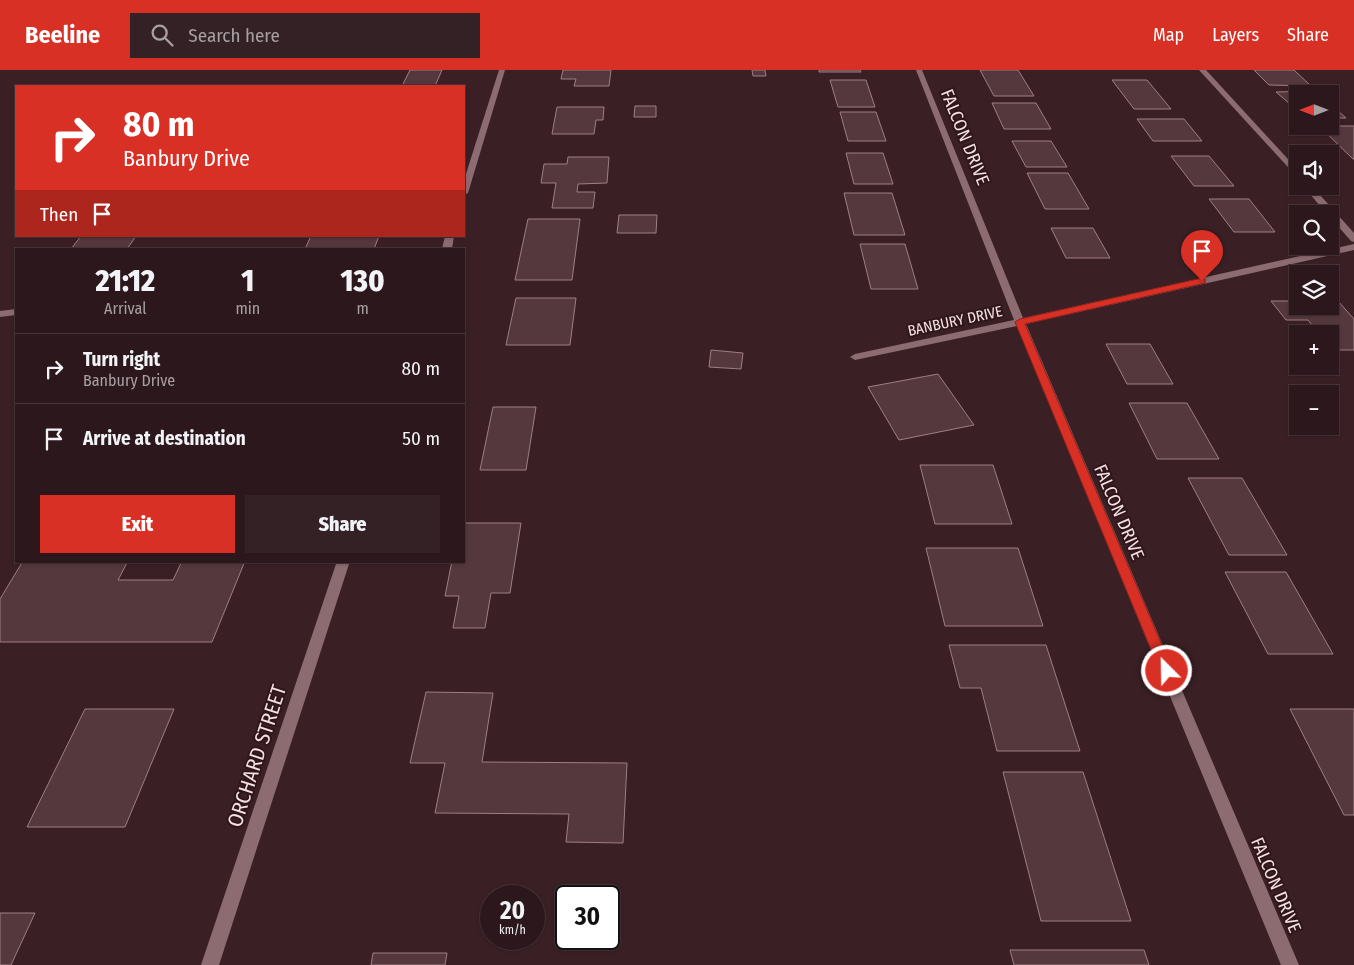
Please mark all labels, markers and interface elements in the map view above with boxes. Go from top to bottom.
search box [130,13,480,58]
text: Beeline [25,21,100,49]
icon: search [148,21,176,49]
text: Search here [188,24,280,47]
text: Map [1153,24,1184,46]
text: Layers [1212,24,1259,46]
text: Share [1287,24,1329,46]
north arrow [1289,85,1339,135]
map controls [1289,85,1339,435]
street label: FALCON DRIVE [936,86,994,188]
text: 80 m [123,103,195,145]
icon: right [40,105,105,170]
text: Banbury Drive [123,145,250,172]
button: sound [1289,145,1339,195]
icon: arrive [88,200,116,228]
text: Then [40,203,78,226]
button: search [1289,205,1339,255]
pin [1181,230,1223,281]
icon: arrive [1188,237,1216,265]
text: 21:12 [95,263,155,299]
text: 1 [241,263,254,299]
text: 130 [341,263,385,299]
button: layers [1289,265,1339,315]
text: Arrival [104,299,146,318]
text: min [235,299,260,318]
text: m [356,299,369,318]
street label: BANBURY DRIVE [906,302,1004,340]
button: + [1289,325,1339,375]
text: Turn right [83,348,160,371]
icon: right [40,355,68,383]
text: 80 m [402,357,440,380]
text: Banbury Drive [83,371,175,390]
button: − [1289,385,1339,435]
icon: arrive [40,425,68,453]
text: Arrive at destination [83,427,246,450]
text: 50 m [402,427,440,450]
street label: FALCON DRIVE [1089,461,1149,563]
button: Exit [40,495,235,553]
button: Share [245,495,440,553]
position arrow [1140,644,1192,696]
street label: ORCHARD STREET [222,681,292,830]
street label: FALCON DRIVE [1246,834,1306,936]
speed limit sign: 30 [555,885,620,950]
text: 20 [500,896,525,926]
text: km/h [499,923,526,937]

